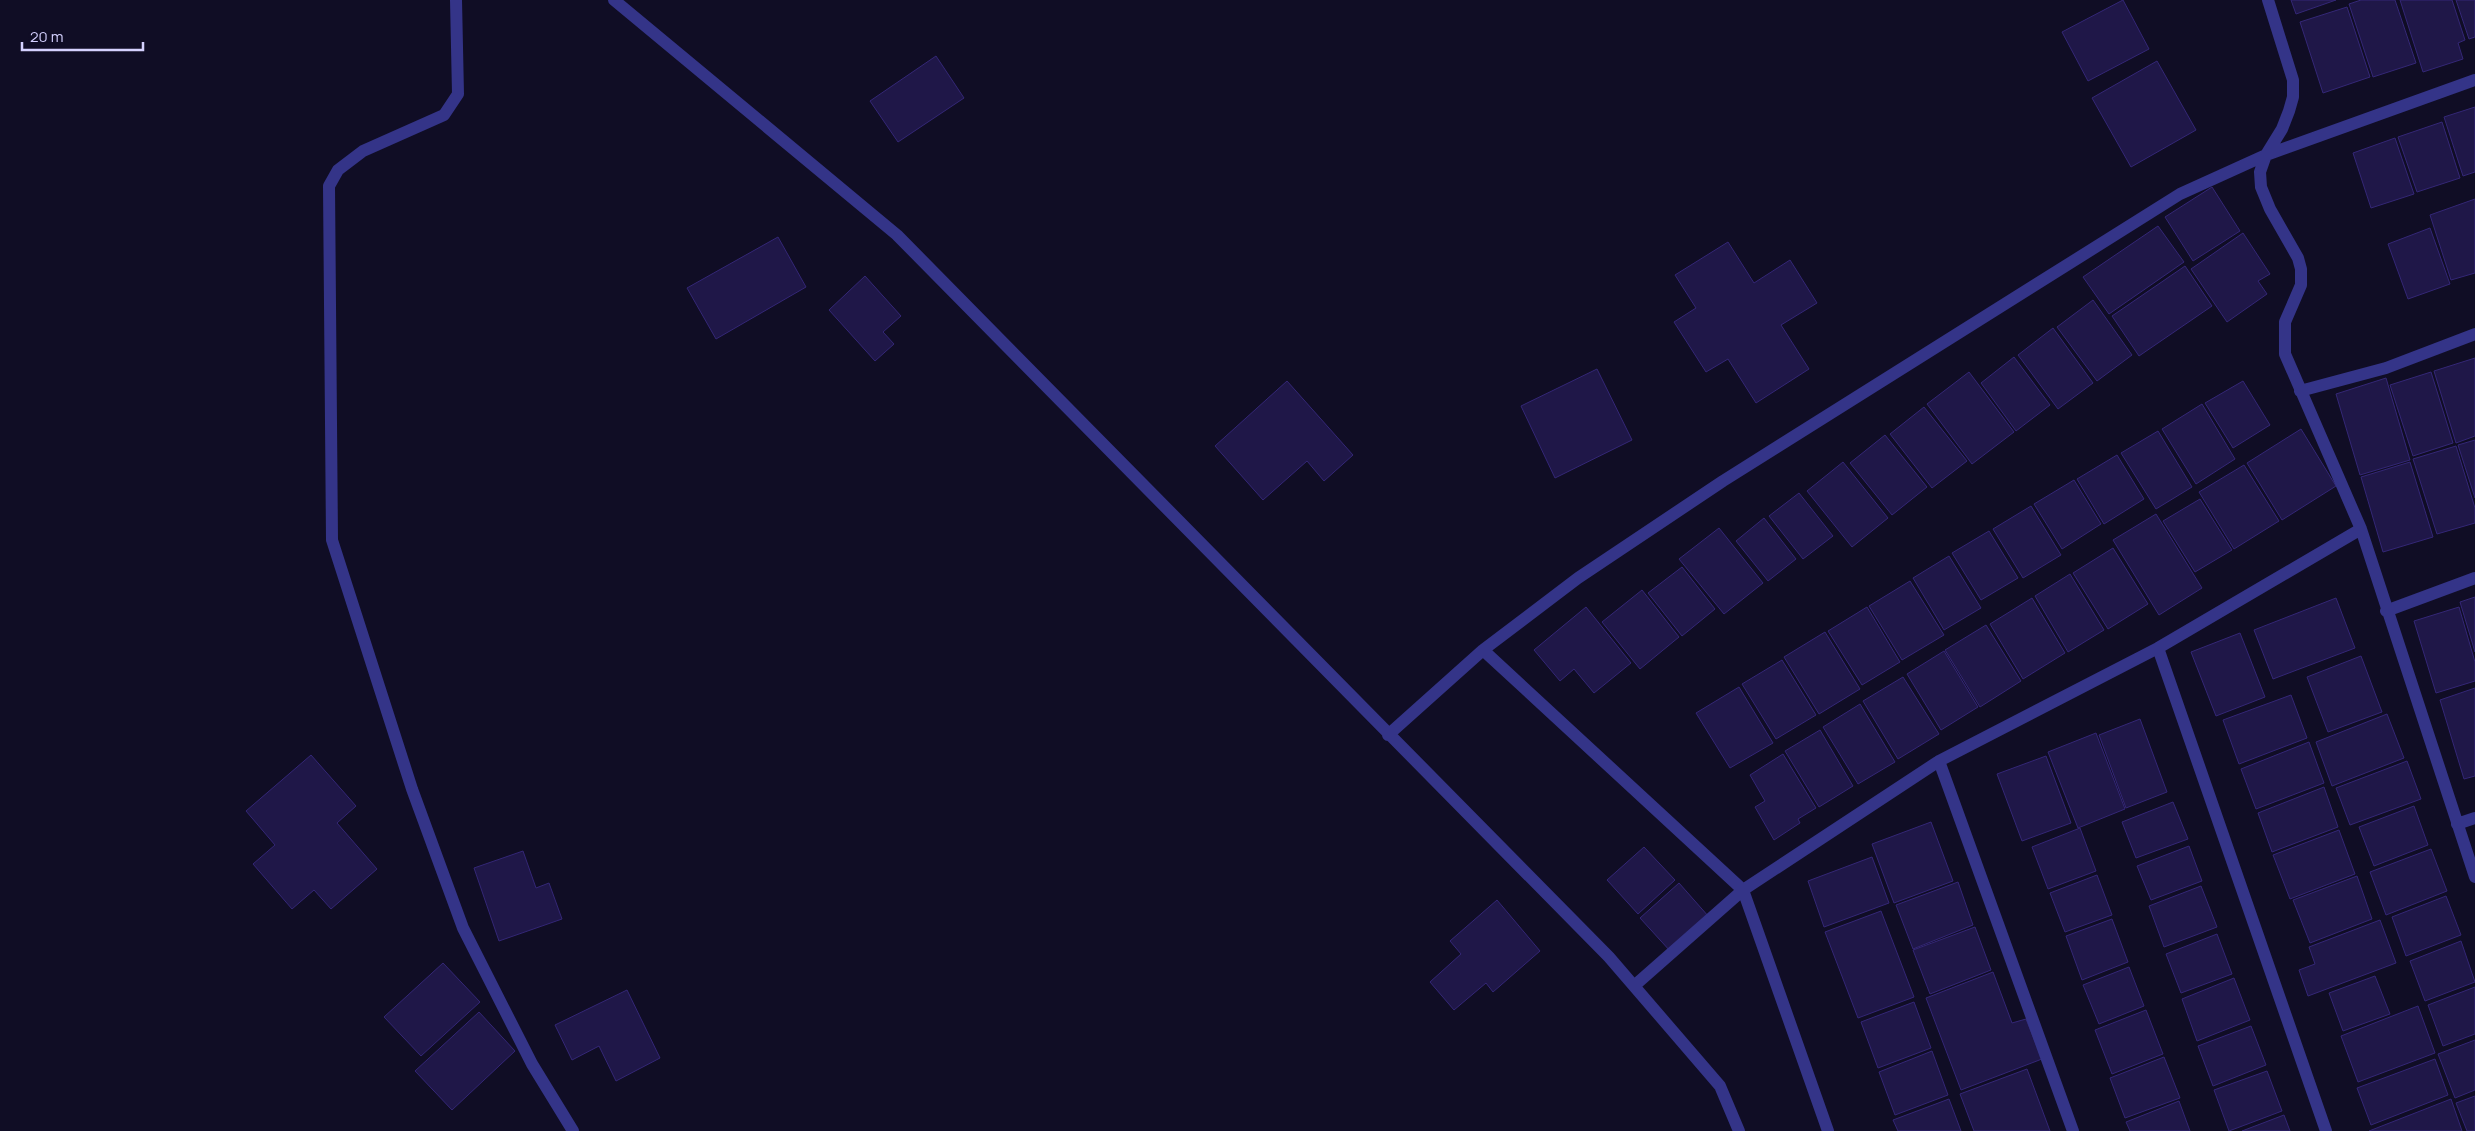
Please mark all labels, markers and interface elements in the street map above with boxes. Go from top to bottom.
scale bar [22,20,144,52]
text: 20 m [30,26,63,47]

